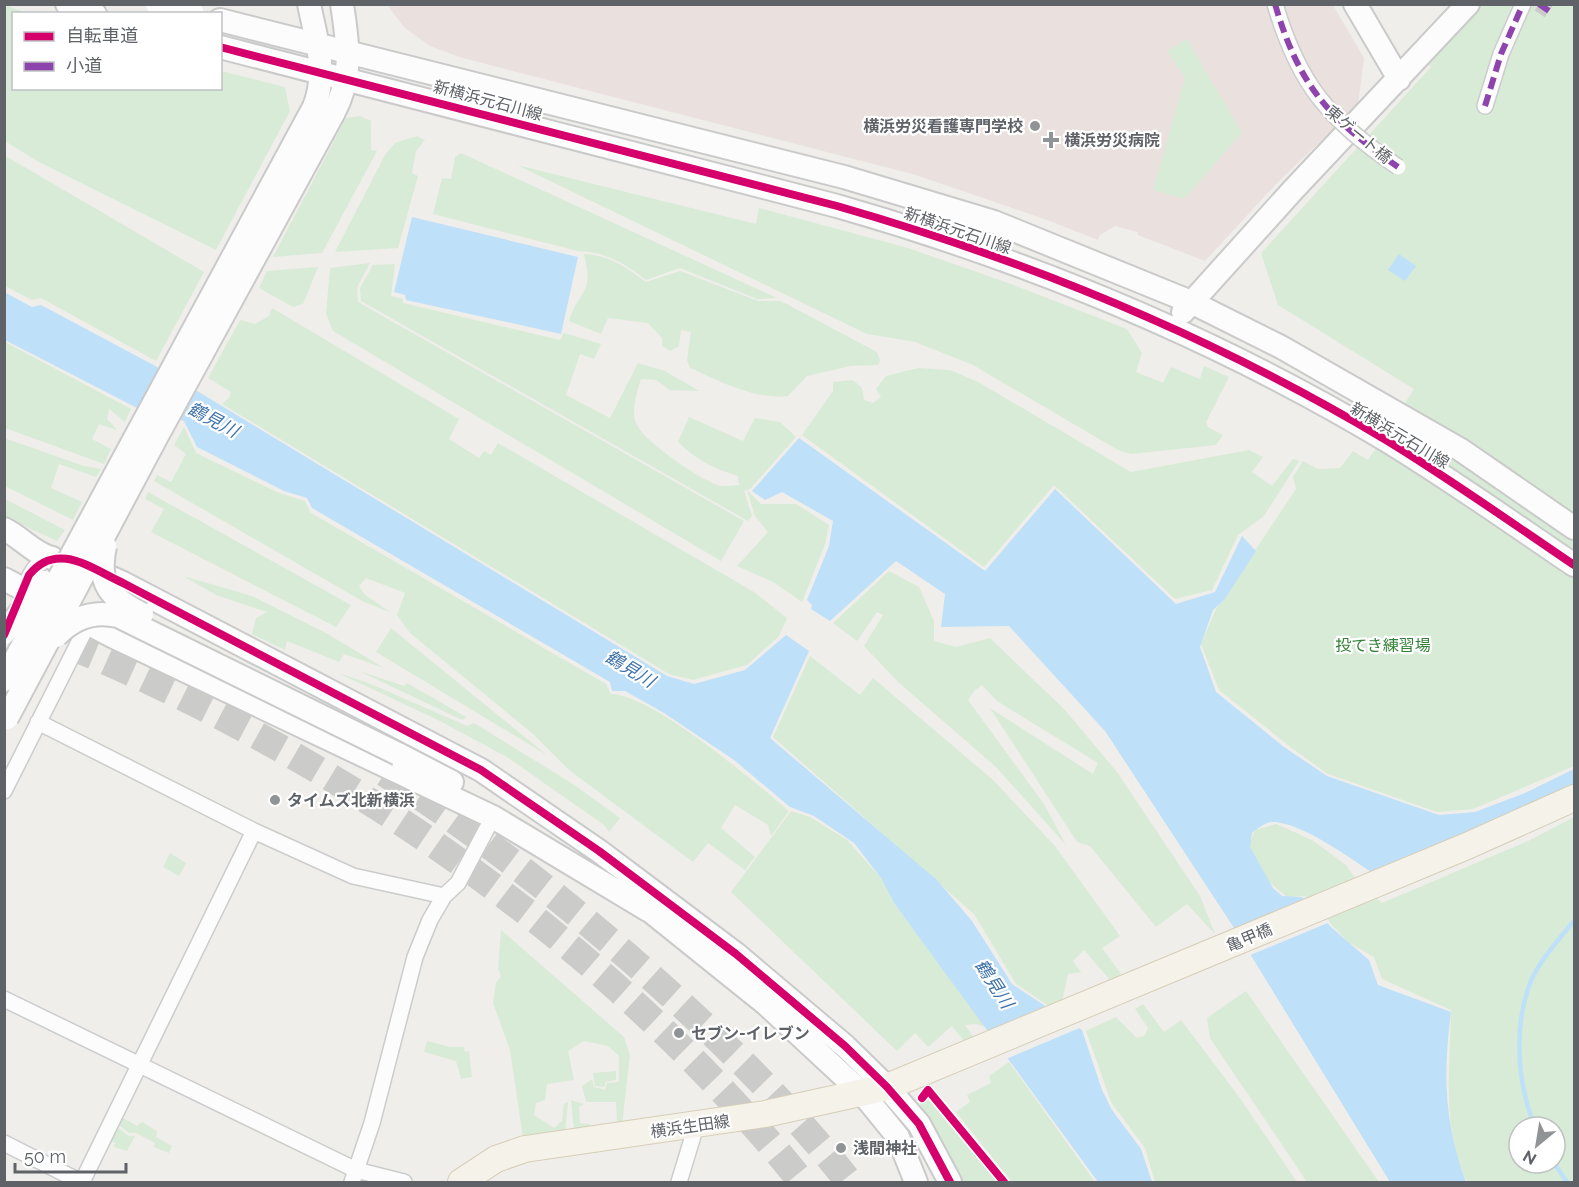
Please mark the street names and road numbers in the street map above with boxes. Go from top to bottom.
street label: 新横浜元石川線 [431,77,544,124]
street label: 東ゲート橋 [1322,101,1395,167]
street label: 新横浜元石川線 [902,203,1014,258]
street label: 新横浜元石川線 [1347,398,1453,472]
street label: 亀甲橋 [1223,919,1275,956]
street label: 横浜生田線 [649,1112,731,1141]

